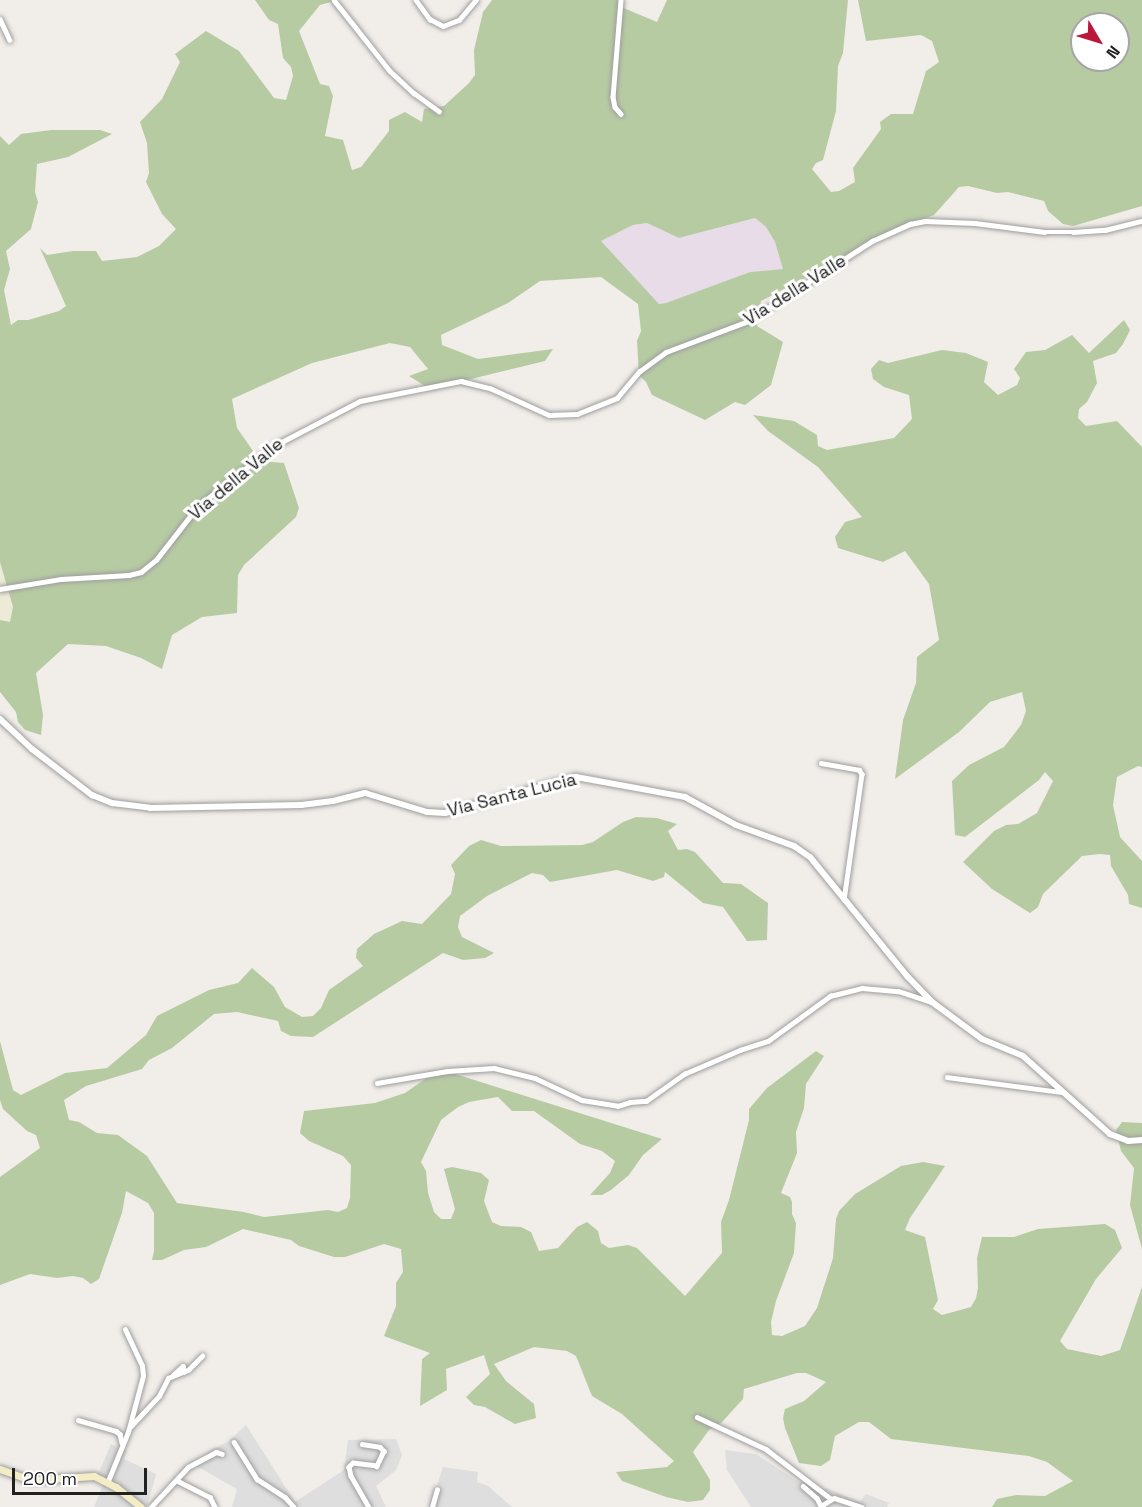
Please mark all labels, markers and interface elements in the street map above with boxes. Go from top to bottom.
north arrow [1070,12,1130,72]
text: N [1101,41,1125,63]
street label: Via della Valle [740,250,850,330]
street label: Via della Valle [184,433,288,525]
street label: Via Santa Lucia [445,769,579,821]
scale bar [15,1456,150,1494]
text: 200 m [23,1467,77,1490]

